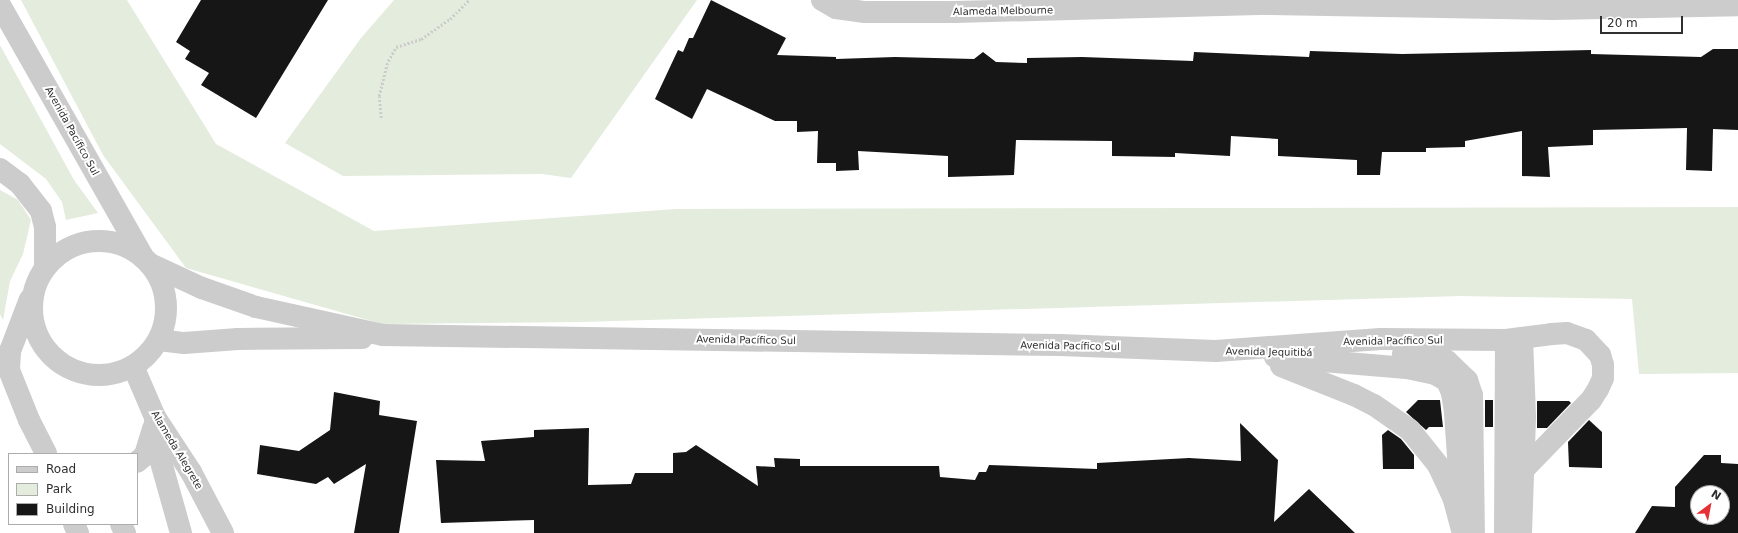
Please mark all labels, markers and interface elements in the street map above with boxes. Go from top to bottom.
street label: Alameda Melbourne [953,4,1053,18]
scale bar [1602,8,1685,34]
text: 20 m [1607,16,1638,30]
street label: Avenida Pacífico Sul [43,85,101,177]
street label: Avenida Pacífico Sul [696,333,796,347]
street label: Avenida Pacífico Sul [1343,334,1443,348]
street label: Avenida Pacífico Sul [1020,339,1120,353]
street label: Avenida Jequitibá [1225,345,1313,359]
street label: Alameda Alegrete [149,409,205,491]
legend [8,453,138,525]
text: Road [46,462,76,476]
text: Park [46,482,72,496]
north arrow [1690,485,1730,525]
text: N [1709,487,1723,503]
text: Building [46,502,95,516]

